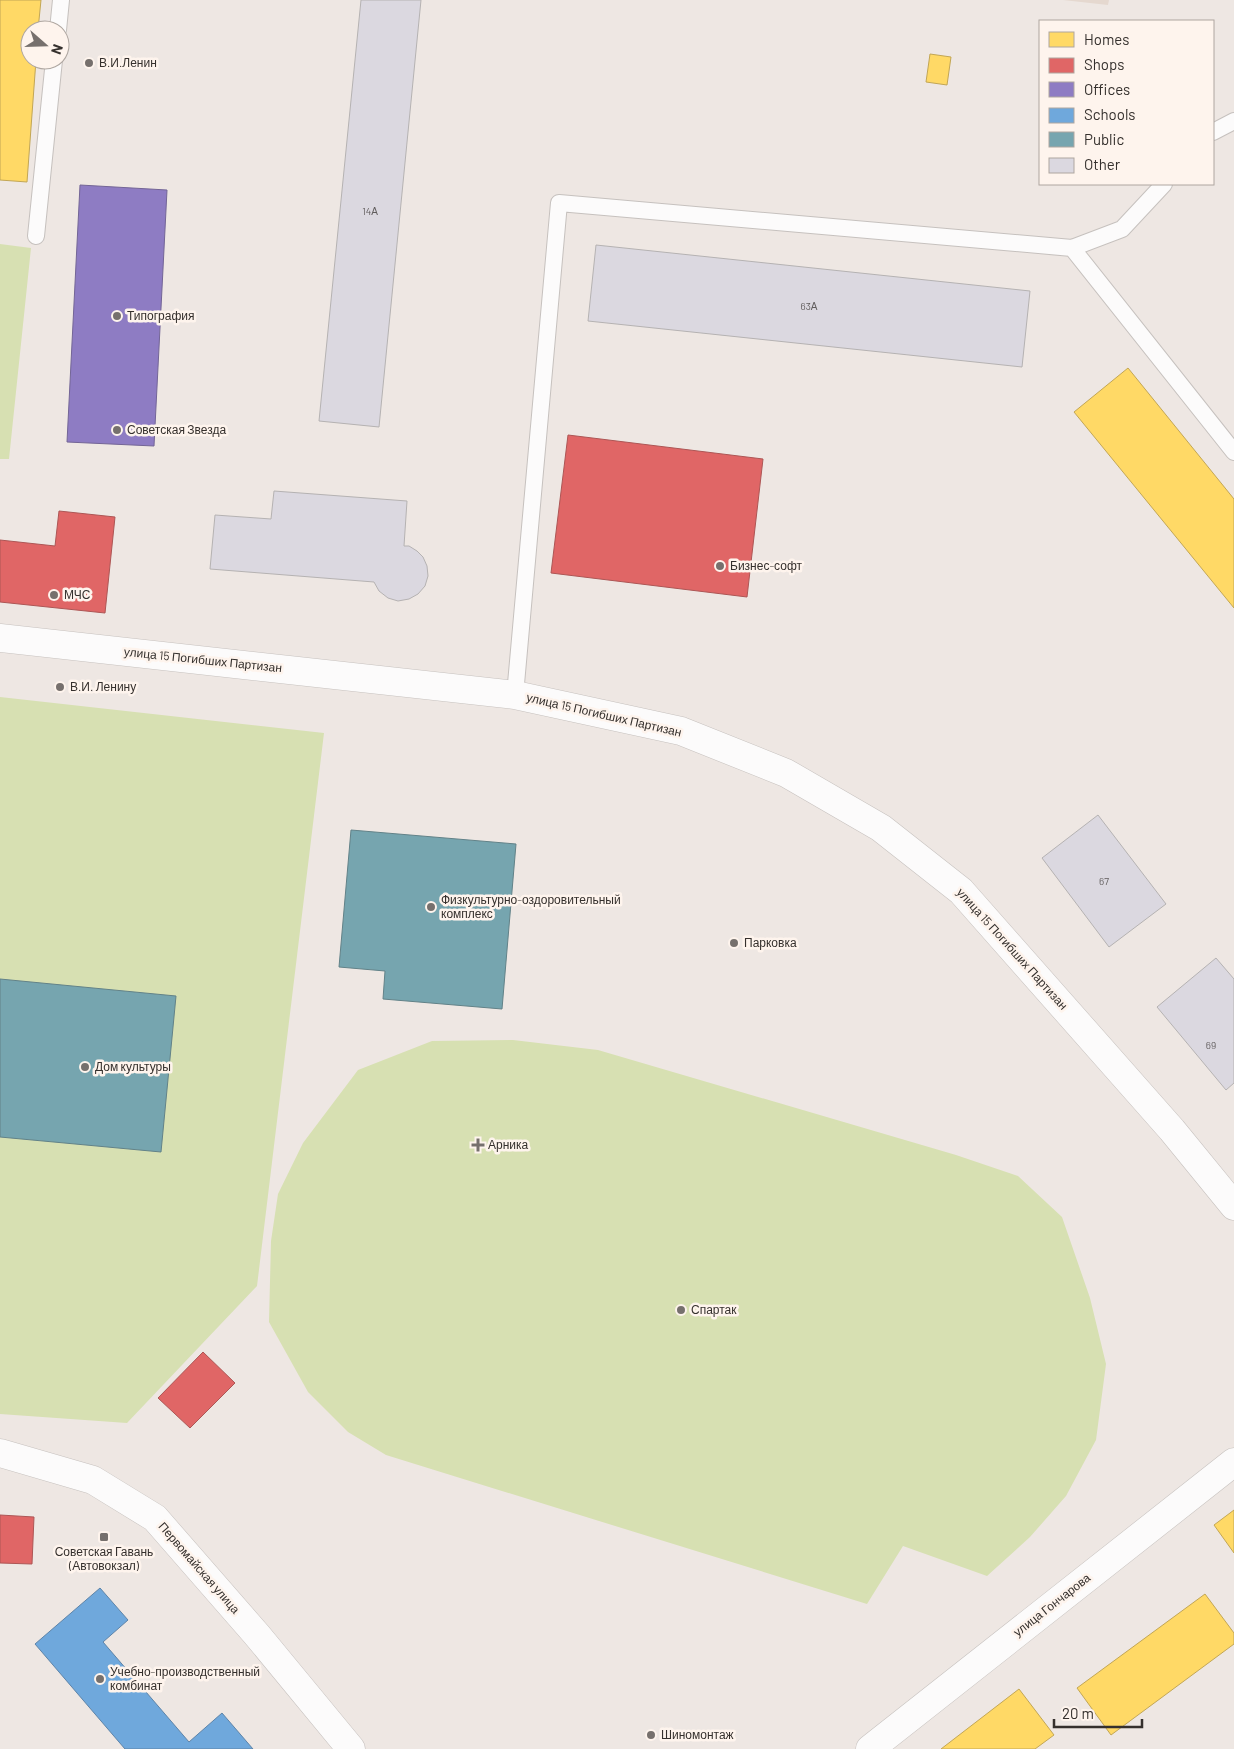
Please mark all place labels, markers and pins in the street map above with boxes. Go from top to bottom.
place label: В.И.Ленин [99,55,157,69]
marker: В.И.Ленин [83,57,95,69]
place label: Типография [127,308,194,323]
marker: Типография [111,310,123,322]
place label: Советская Звезда [127,422,226,437]
marker: Советская Звезда [111,424,123,436]
place label: Бизнес-софт [730,558,803,573]
marker: Бизнес-софт [714,560,726,572]
place label: МЧС [64,587,91,601]
marker: МЧС [48,589,60,601]
place label: В.И. Ленину [70,679,136,694]
marker: В.И. Ленину [54,681,66,693]
place label: Физкультурно-оздоровительный комплекс [441,892,621,920]
marker: Физкультурно-оздоровительный комплекс [425,901,437,913]
place label: Парковка [744,935,797,950]
marker: Парковка [728,937,740,949]
place label: Дом культуры [95,1059,171,1074]
marker: Дом культуры [79,1061,91,1073]
place label: Арника [488,1137,529,1152]
marker: Арника [472,1139,484,1151]
place label: Спартак [691,1302,737,1317]
marker: Спартак [675,1304,687,1316]
marker: Советская Гавань (Автовокзал) [98,1531,110,1543]
place label: Советская Гавань (Автовокзал) [55,1544,153,1572]
place label: Учебно-производственный комбинат [110,1664,260,1692]
marker: Учебно-производственный комбинат [94,1673,106,1685]
place label: Шиномонтаж [661,1727,734,1741]
marker: Шиномонтаж [645,1729,657,1741]

